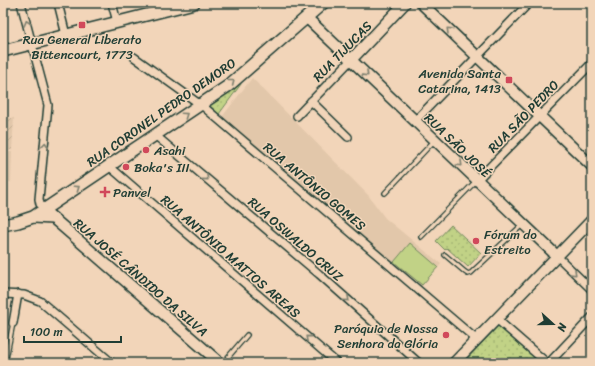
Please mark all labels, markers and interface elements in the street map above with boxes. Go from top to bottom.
street label: RUA TIJUCAS [307,15,378,87]
one-way arrow [23,20,32,27]
marker: Rua General Liberato Bittencourt, 1773 [77,20,87,30]
one-way arrow [446,27,454,35]
place label: Rua General Liberato Bittencourt, 1773 [23,28,142,66]
street label: RUA CORONEL PEDRO DEMORO [82,52,241,173]
place label: Avenida Santa Catarina, 1413 [417,62,501,100]
one-way arrow [361,69,368,76]
street label: RUA SÃO PEDRO [482,74,565,158]
marker: Avenida Santa Catarina, 1413 [504,75,514,85]
one-way arrow [228,80,235,87]
street label: RUA SÃO JOSÉ [419,107,497,184]
one-way arrow [180,113,187,120]
street label: RUA ANTÔNIO GOMES [258,136,371,236]
place label: Asahi [153,139,186,162]
one-way arrow [40,142,49,148]
marker: Asahi [141,145,151,155]
place label: Boka's III [134,156,190,179]
one-way arrow [455,159,463,167]
marker: Boka's III [121,162,131,172]
one-way arrow [202,174,209,181]
place label: Panvel [113,181,151,204]
one-way arrow [73,185,80,193]
marker: Panvel [100,187,110,197]
street label: RUA ANTÔNIO MATTOS AREAS [155,189,306,324]
street label: RUA OSWALDO CRUZ [243,191,349,288]
street label: RUA JOSÉ CÂNDIDO DA SILVA [68,212,213,342]
place label: Fórum do Estreito [484,223,537,261]
marker: Fórum do Estreito [471,236,481,246]
one-way arrow [569,268,577,276]
one-way arrow [343,295,350,302]
north arrow [533,304,573,344]
place label: Paróquia de Nossa Senhora da Glória [334,317,438,355]
scale bar [24,318,121,344]
text: N [551,320,572,335]
text: 100 m [30,321,63,343]
marker: Paróquia de Nossa Senhora da Glória [441,330,451,340]
one-way arrow [305,335,312,342]

